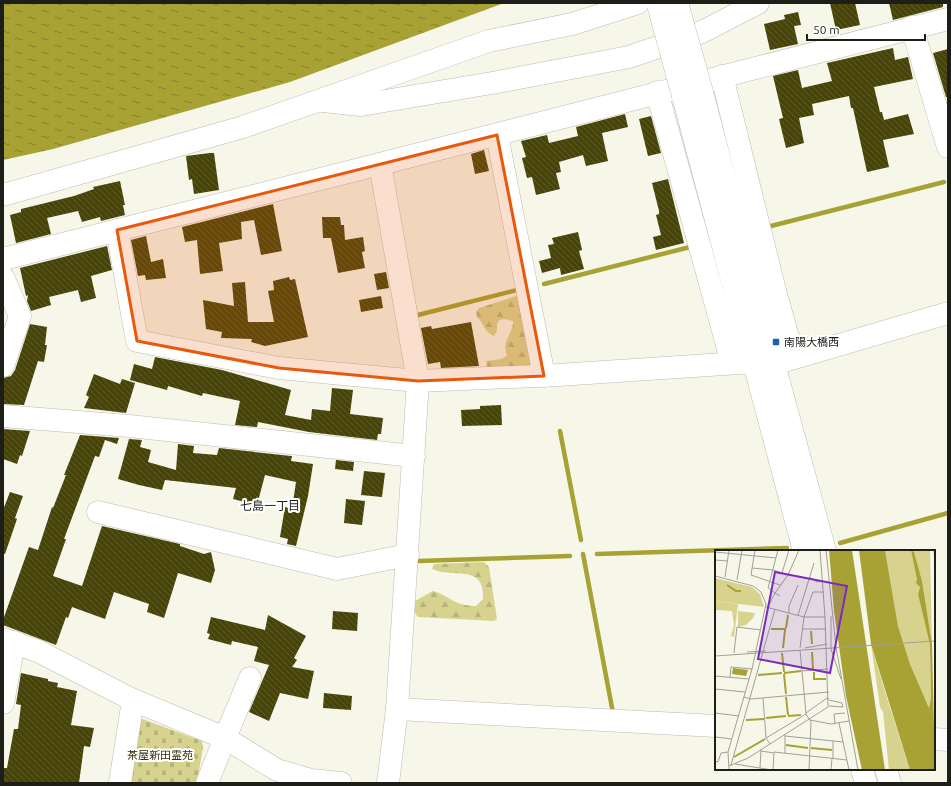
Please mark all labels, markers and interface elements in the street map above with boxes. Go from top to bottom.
scale bar [807,16,925,42]
text: 50 m [813,23,840,36]
place label: 南陽大橋西 [784,336,839,348]
marker: 南陽大橋西 [771,337,781,347]
district label: 七島一丁目 [240,499,300,512]
inset map [715,550,935,770]
park label: 茶屋新田霊苑 [127,749,193,761]

